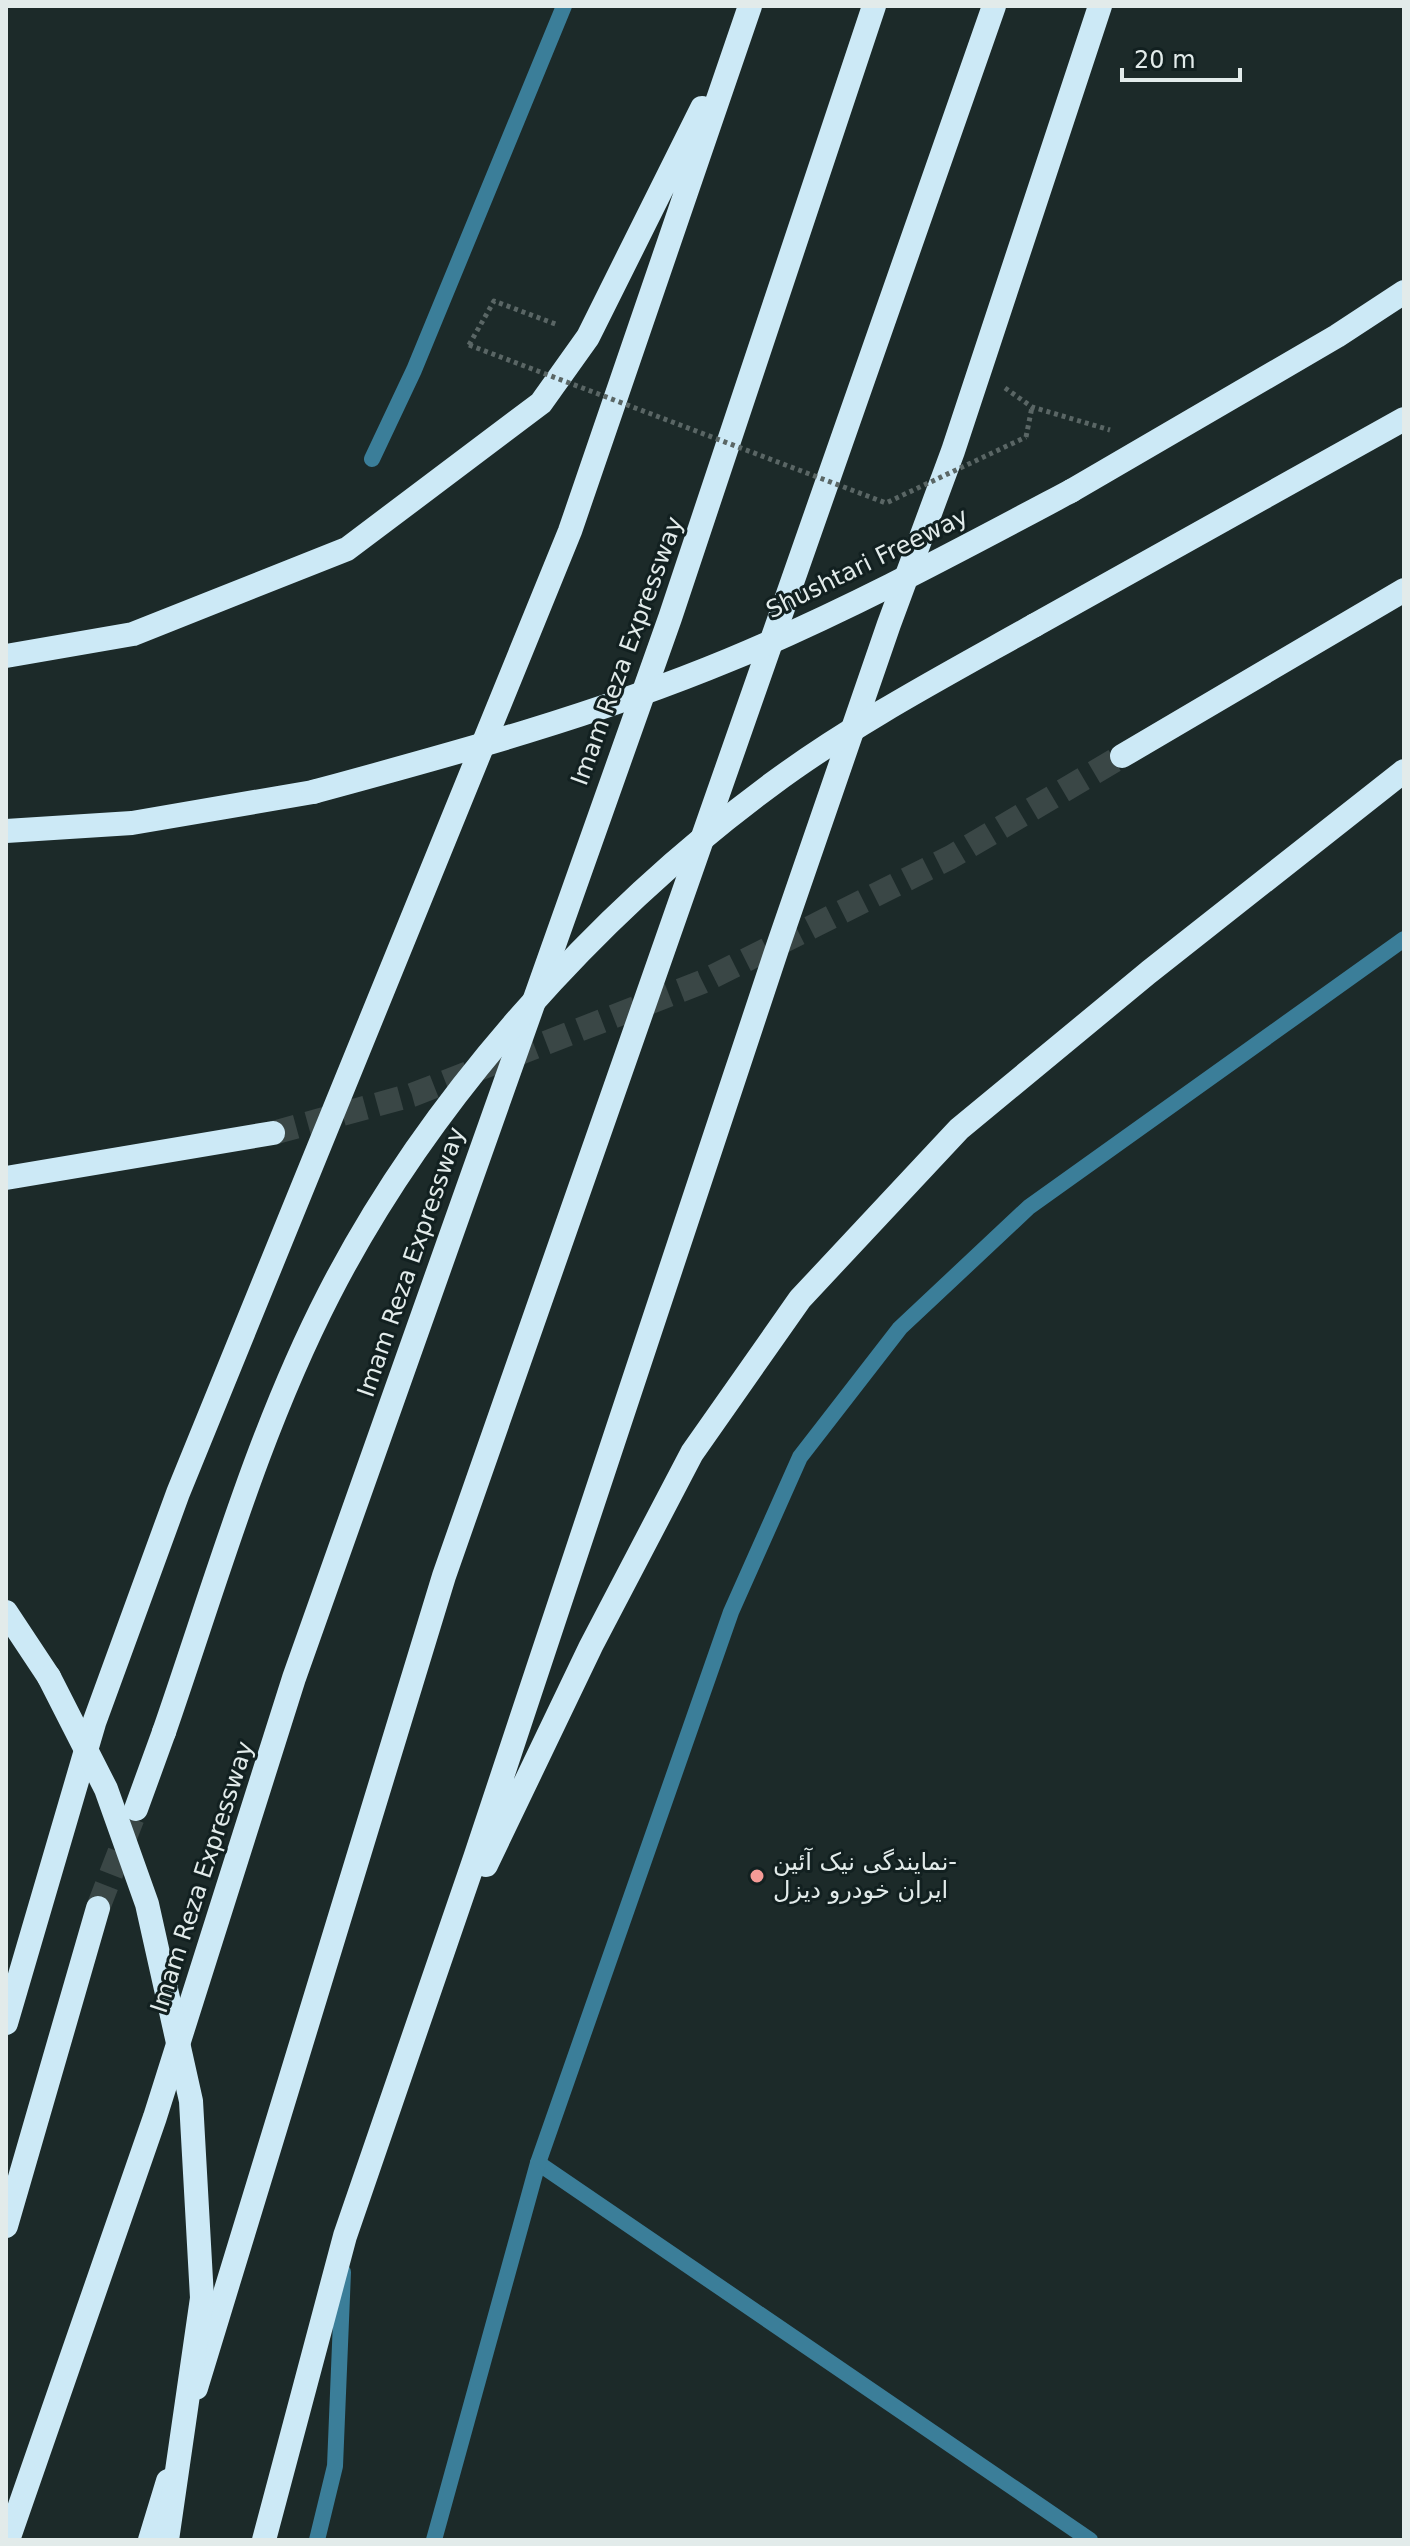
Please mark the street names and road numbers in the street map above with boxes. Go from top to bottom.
street label: Shushtari Freeway [761,502,973,624]
street label: Imam Reza Expressway [565,513,689,789]
street label: Imam Reza Expressway [352,1123,470,1401]
street label: Imam Reza Expressway [145,1738,259,2016]

